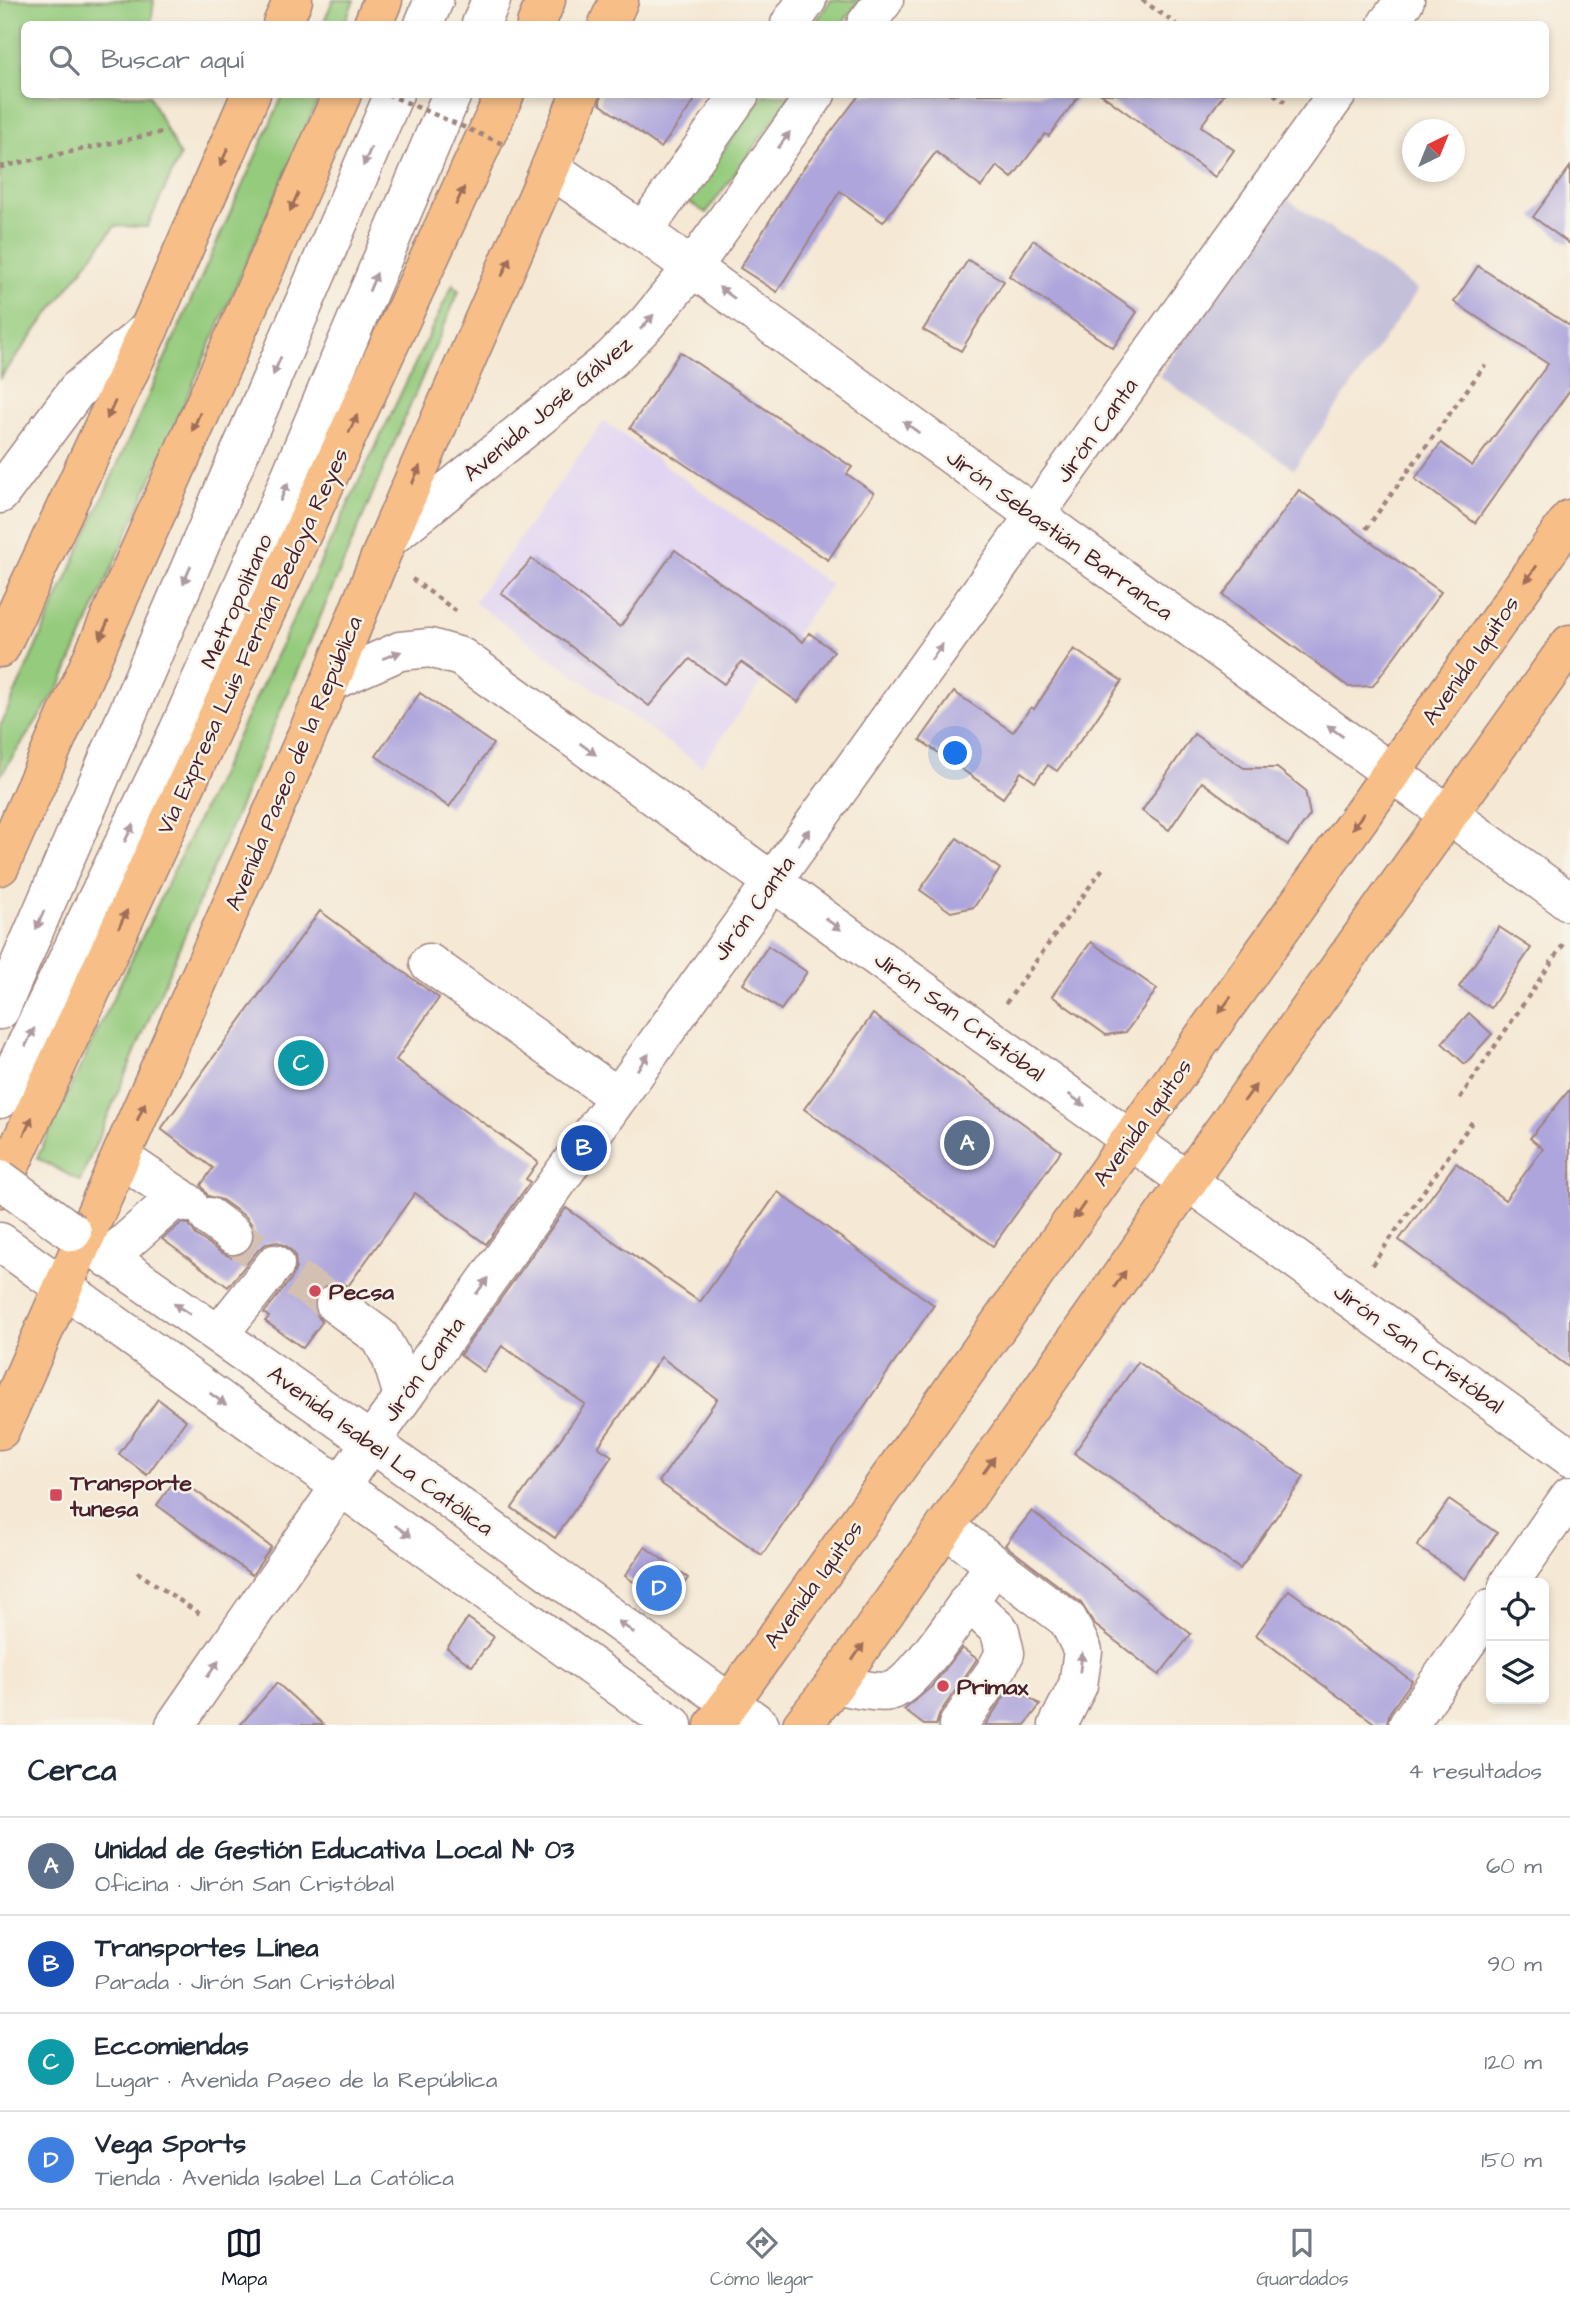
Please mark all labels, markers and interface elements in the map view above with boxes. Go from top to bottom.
search box [21,21,1549,98]
icon: search [45,41,83,79]
text: Buscar aquí [101,42,244,78]
north arrow [1402,119,1465,182]
one-way arrow [776,131,790,149]
one-way arrow [218,147,230,167]
one-way arrow [361,147,372,168]
one-way arrow [454,186,465,206]
one-way arrow [288,191,299,212]
one-way arrow [501,256,512,277]
one-way arrow [368,272,379,293]
one-way arrow [718,287,736,301]
one-way arrow [639,313,655,331]
street label: Avenida José Gálvez [456,328,640,489]
one-way arrow [271,356,282,377]
street label: Jirón Canta [1048,371,1146,490]
one-way arrow [106,400,117,420]
one-way arrow [191,412,202,433]
one-way arrow [348,414,359,434]
one-way arrow [902,420,920,434]
street label: Jirón Sebastián Barranca [939,441,1180,628]
street label: Vía Expresa Luis Fernán Bedoya Reyes [149,443,358,840]
one-way arrow [411,465,422,486]
one-way arrow [278,482,290,502]
street label: Metropolitano [193,529,281,674]
one-way arrow [182,565,193,586]
one-way arrow [1524,565,1538,583]
street label: Avenida Iquitos [1414,590,1527,732]
street label: Avenida Paseo de la República [217,611,371,915]
one-way arrow [98,620,110,640]
one-way arrow [930,643,944,661]
one-way arrow [382,649,403,660]
one-way arrow [1326,724,1344,738]
your location [938,736,972,770]
one-way arrow [579,741,597,755]
one-way arrow [1351,812,1365,830]
one-way arrow [124,823,135,843]
one-way arrow [797,828,811,846]
street label: Jirón Canta [705,849,803,968]
one-way arrow [117,909,129,929]
one-way arrow [34,910,46,930]
one-way arrow [823,917,842,931]
street label: Jirón San Cristóbal [868,944,1051,1090]
one-way arrow [1218,996,1232,1015]
one-way arrow [24,1027,35,1047]
pin: C [278,1037,324,1089]
street label: Avenida Iquitos [1085,1052,1200,1193]
one-way arrow [636,1053,650,1071]
one-way arrow [1243,1084,1257,1102]
one-way arrow [1068,1093,1086,1107]
one-way arrow [136,1101,147,1122]
one-way arrow [23,1116,34,1136]
pin: A [944,1117,990,1169]
pin: B [561,1122,607,1174]
one-way arrow [1072,1202,1086,1220]
one-way arrow [1113,1270,1127,1288]
place label: Pecsa [329,1276,394,1308]
street label: Jirón San Cristóbal [1327,1276,1510,1422]
one-way arrow [475,1277,489,1296]
marker: Pecsa [307,1283,323,1299]
one-way arrow [173,1302,191,1316]
street label: Jirón Canta [375,1310,473,1429]
street label: Avenida Isabel La Católica [261,1358,500,1544]
one-way arrow [209,1392,227,1406]
one-way arrow [982,1456,996,1474]
place label: Transporte tunesa [69,1467,192,1525]
marker: Transporte tunesa [48,1487,64,1503]
street label: Avenida Iquitos [756,1514,871,1655]
one-way arrow [394,1524,412,1538]
pin: D [636,1562,682,1614]
map controls [1486,1578,1549,1704]
button: locate [1486,1578,1549,1641]
one-way arrow [617,1620,635,1634]
button: layers [1486,1641,1549,1704]
one-way arrow [851,1643,865,1661]
one-way arrow [1075,1651,1086,1673]
one-way arrow [206,1660,220,1678]
place label: Primax [957,1671,1029,1703]
marker: Primax [935,1678,951,1694]
text: Cerca [28,1750,116,1792]
text: 4 resultados [1408,1755,1542,1787]
text: Unidad de Gestión Educativa Local N° 03 [95,1832,574,1868]
text: A [44,1850,58,1882]
text: 60 m [1486,1850,1542,1882]
text: Oficina · Jirón San Cristóbal [95,1868,394,1900]
text: Transportes Línea [95,1930,319,1966]
text: B [43,1948,59,1980]
text: 90 m [1487,1948,1542,1980]
text: Parada · Jirón San Cristóbal [95,1966,395,1998]
text: Eccomiendas [95,2028,249,2064]
text: C [43,2046,59,2078]
text: 120 m [1484,2046,1542,2078]
text: Lugar · Avenida Paseo de la República [95,2064,497,2096]
text: Vega Sports [95,2126,246,2162]
text: D [44,2144,58,2176]
text: 150 m [1481,2144,1542,2176]
text: Tienda · Avenida Isabel La Católica [95,2162,454,2194]
tab: Mapa [221,2224,267,2293]
tab: Cómo llegar [710,2224,813,2293]
tab: Guardados [1256,2224,1349,2293]

